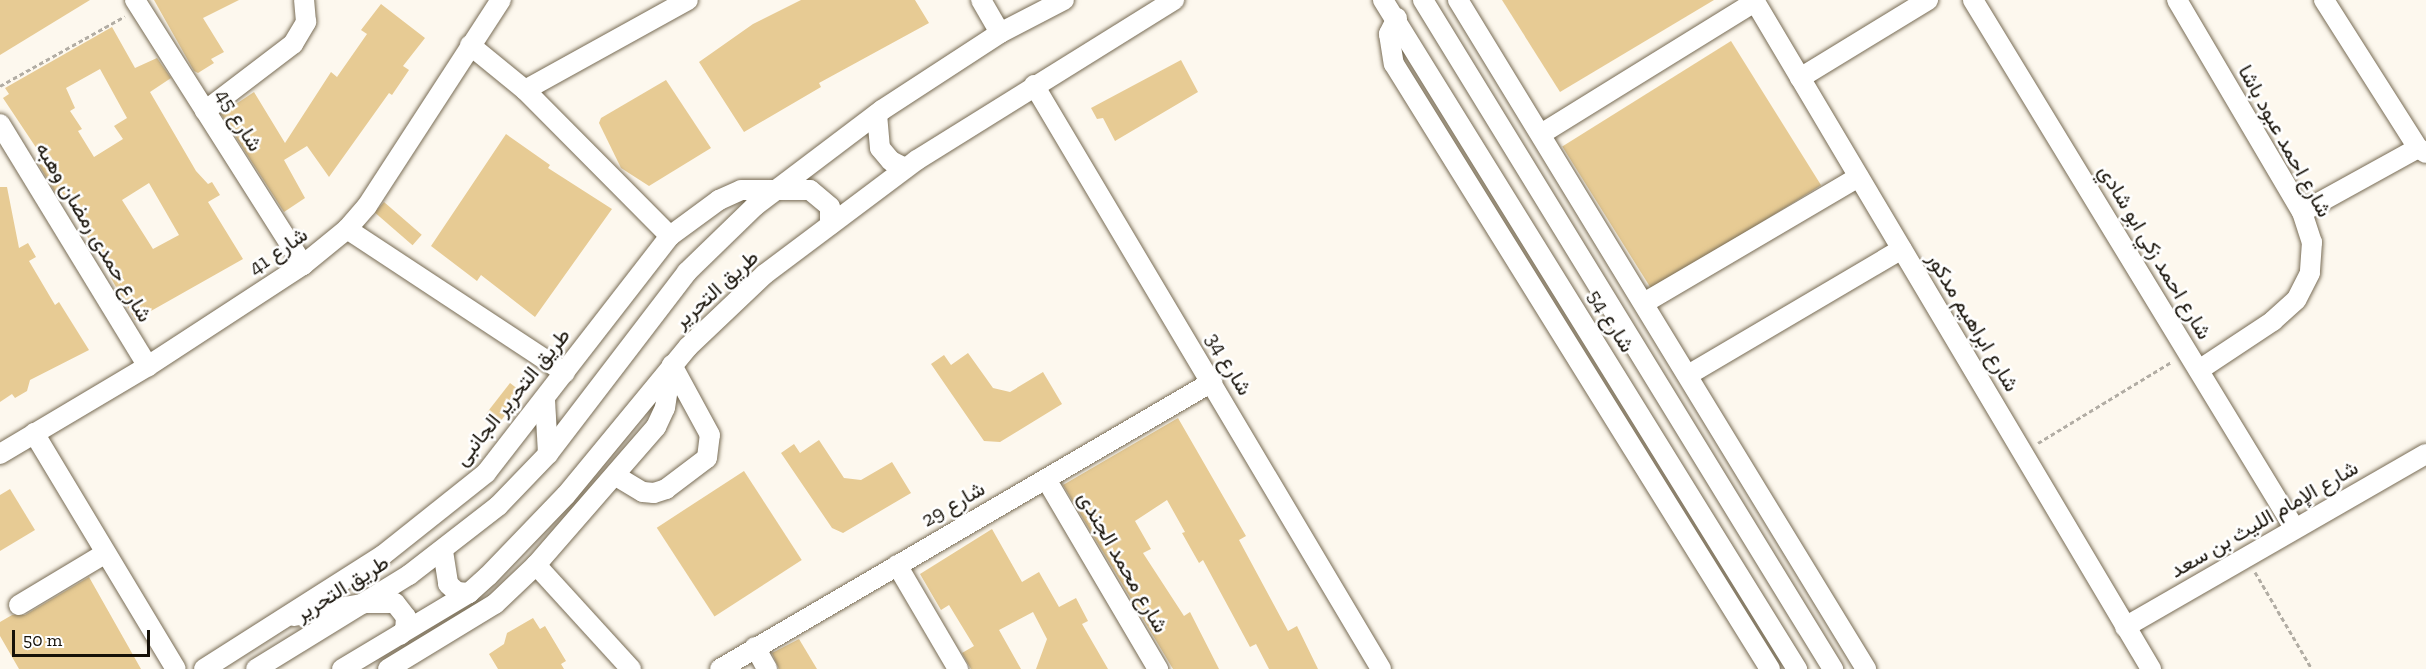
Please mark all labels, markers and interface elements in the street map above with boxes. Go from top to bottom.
street label: شارع احمد عبود باشا [2233,61,2337,221]
street label: شارع 45 [210,84,268,156]
street label: شارع حمدى رمضان وهبه [30,138,158,326]
street label: شارع احمد زكي ابو شادي [2093,160,2217,344]
street label: شارع 41 [244,222,312,280]
street label: طريق التحرير [668,244,764,334]
street label: شارع ابراهيم مدكور [1922,248,2024,396]
street label: شارع 54 [1582,285,1640,357]
street label: طريق التحرير الجانبى [449,323,575,471]
street label: شارع 34 [1201,328,1257,400]
street label: شارع الإمام الليث بن سعد [2165,455,2363,583]
street label: شارع 29 [917,476,989,532]
street label: شارع محمد الجندى [1072,487,1174,637]
street label: طريق التحرير [291,549,393,627]
scale bar [15,618,153,656]
text: 50 m [23,629,62,651]

